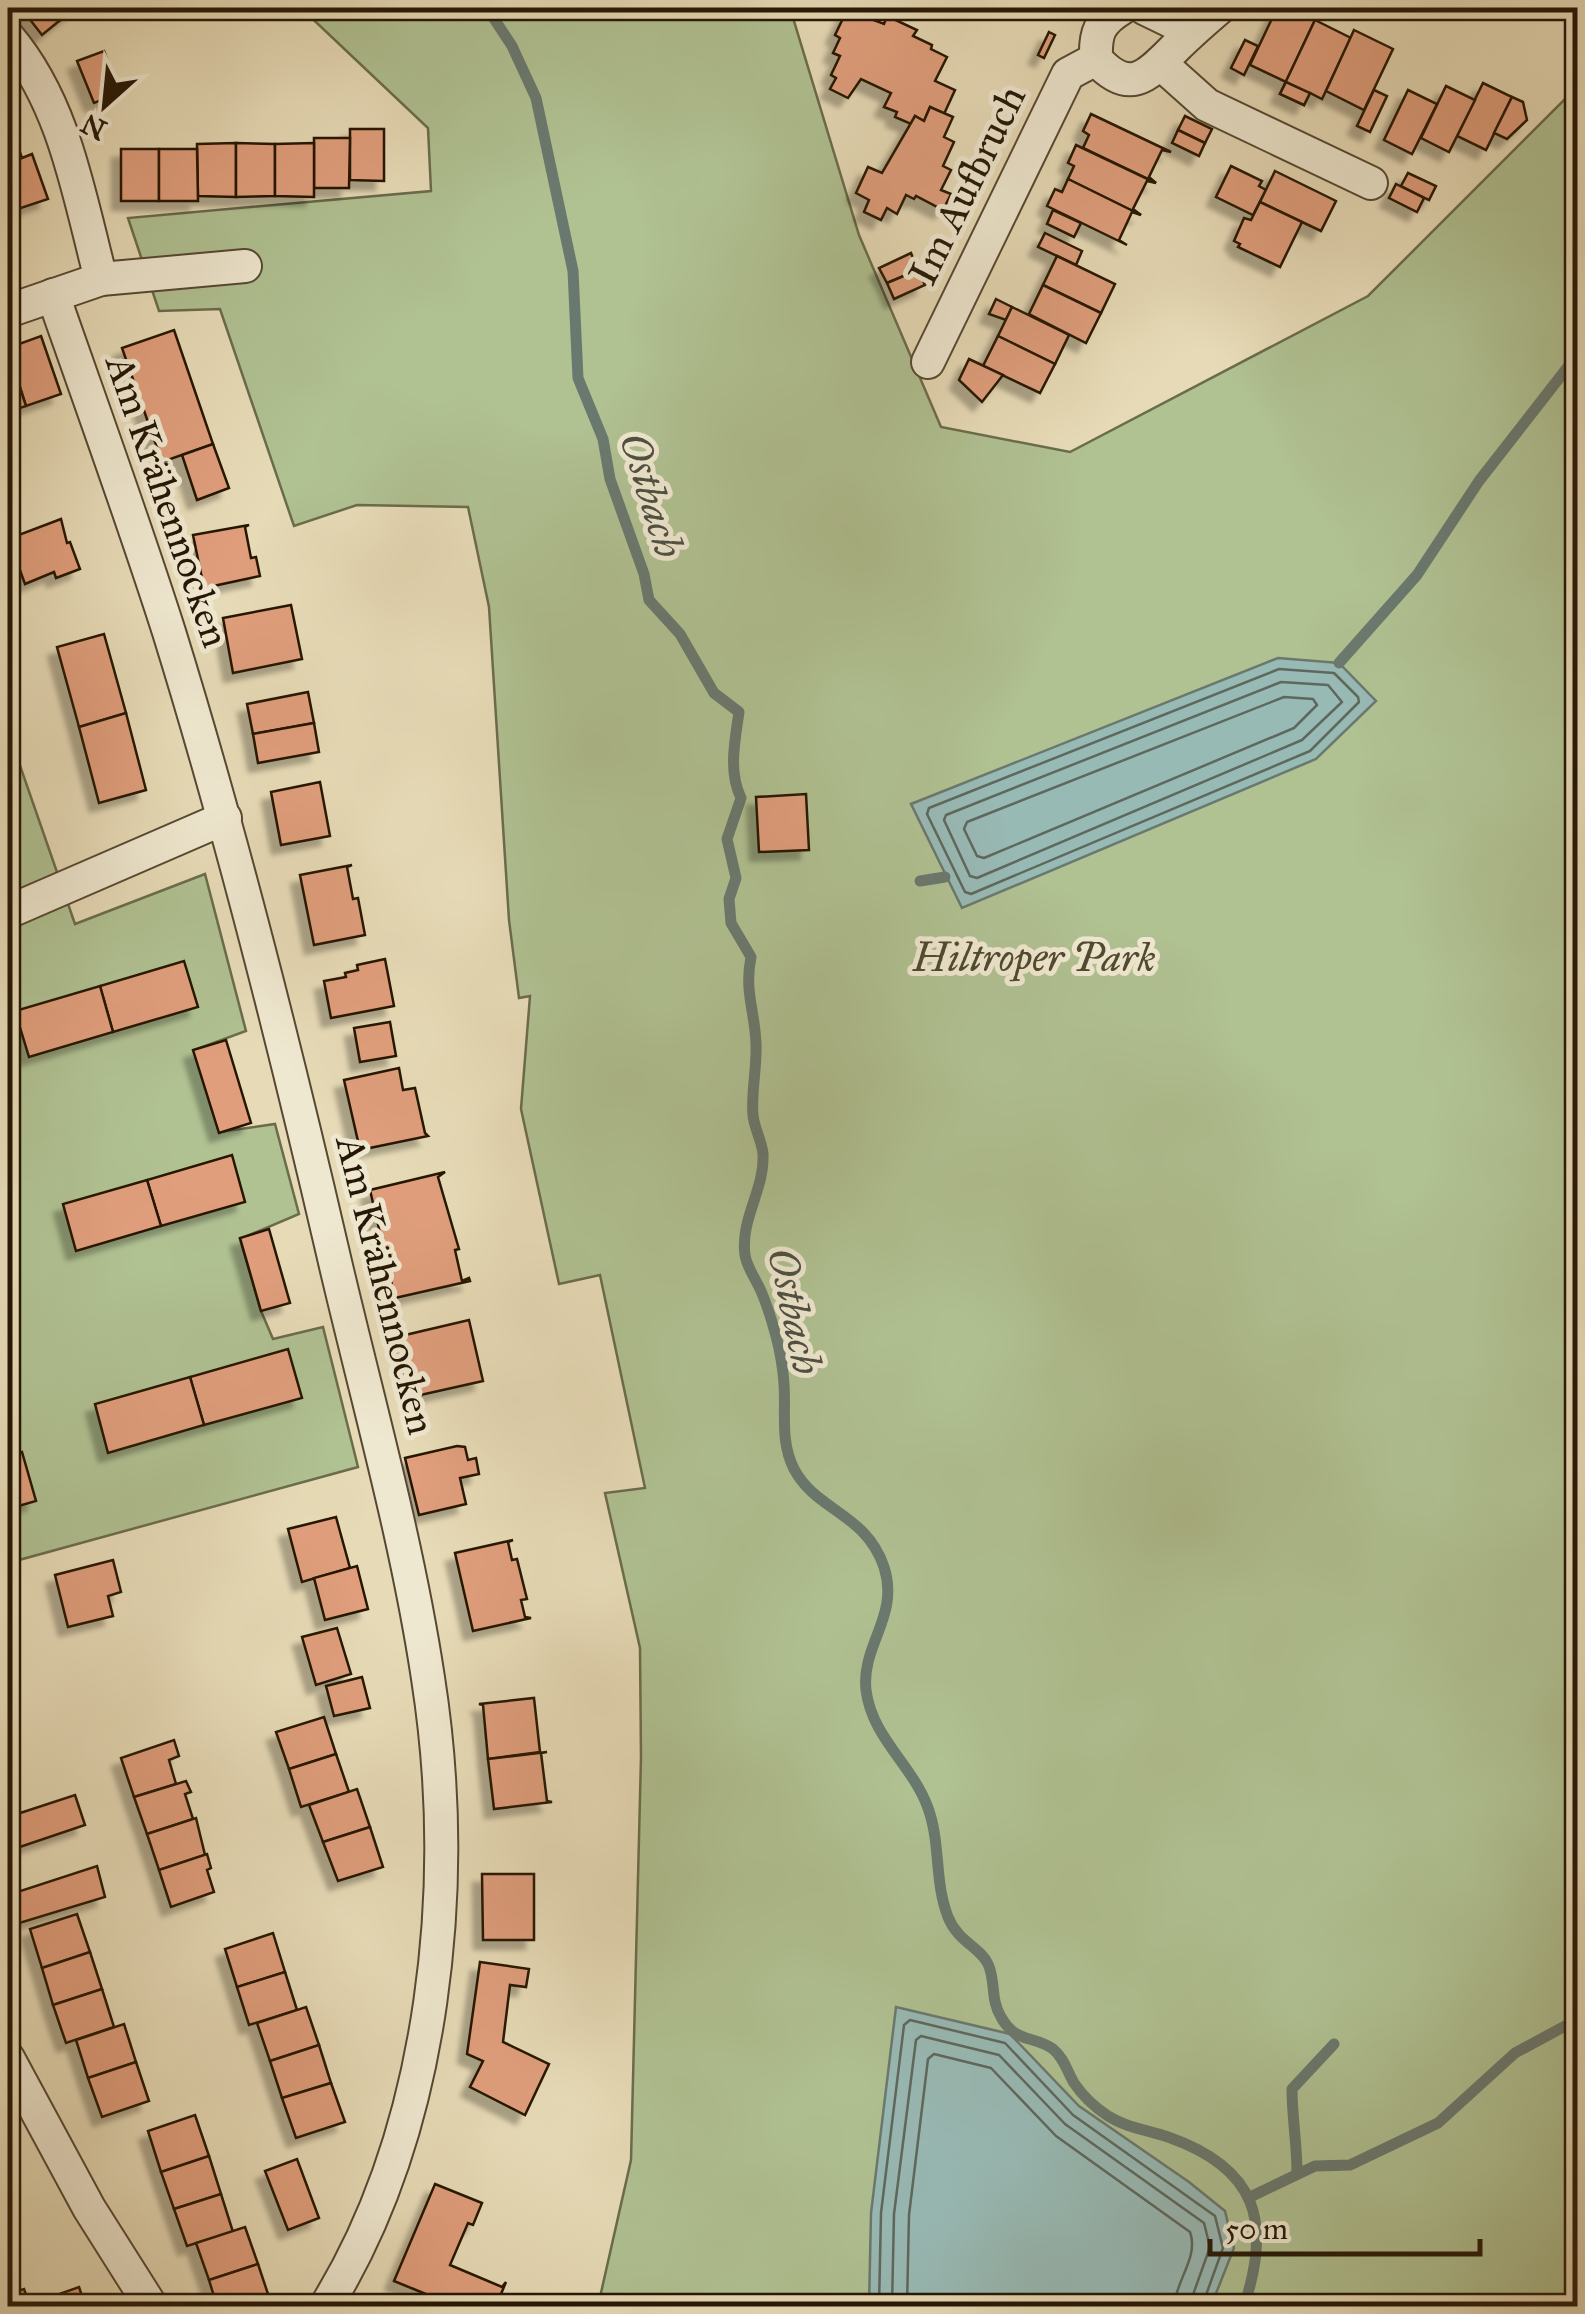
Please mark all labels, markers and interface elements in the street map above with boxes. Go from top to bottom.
north arrow [55,55,155,155]
street label: Im Aufbruch [898,77,1036,293]
text: N [75,106,112,148]
street label: Am Krähennocken [94,347,241,653]
water label: Ostbach [608,426,696,564]
park label: Hiltroper Park [911,933,1156,982]
street label: Am Krähennocken [325,1129,447,1439]
water label: Ostbach [756,1243,834,1379]
scale bar [1210,2194,1480,2256]
text: 50 m [1225,2211,1288,2247]

